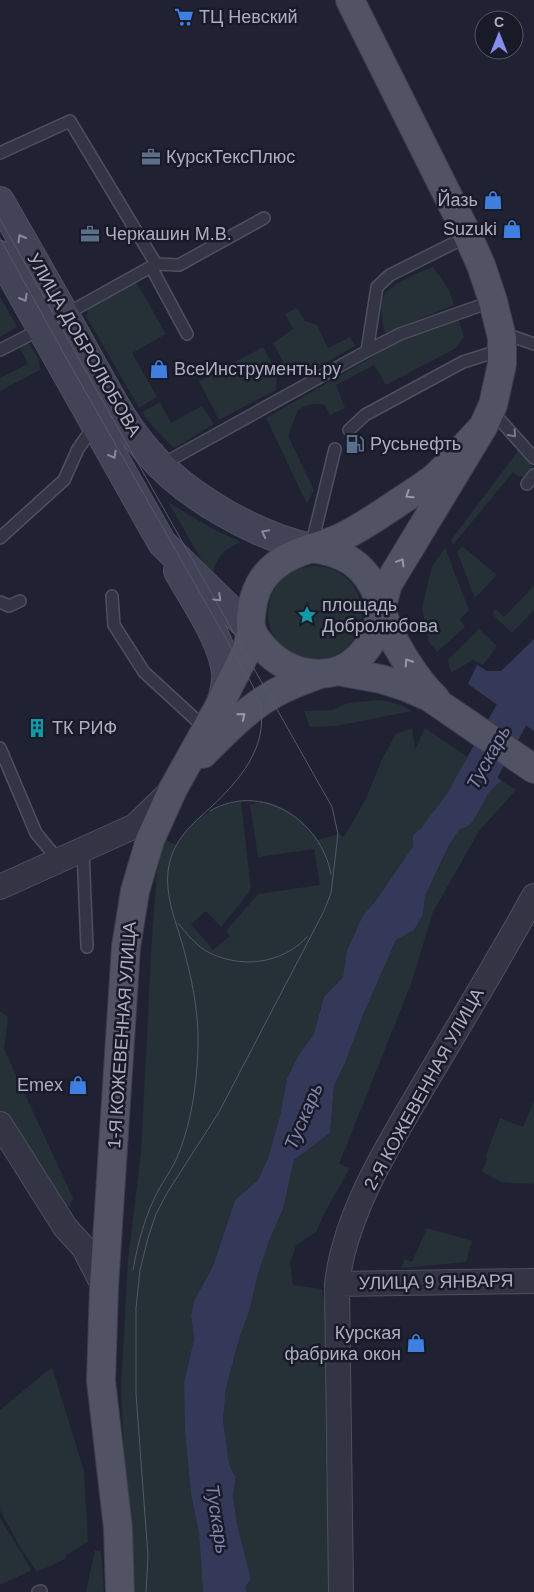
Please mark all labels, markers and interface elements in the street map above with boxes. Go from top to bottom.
supermarket icon: ТЦ Невский [173,6,195,28]
place label: ТЦ Невский [199,7,298,27]
north arrow [474,10,524,60]
text: С [494,14,504,30]
office icon: КурскТексПлюс [140,146,162,168]
place label: КурскТексПлюс [166,147,295,167]
place label: Йазь [438,189,478,210]
shop icon: Йазь [482,189,504,211]
shop icon: Suzuki [501,218,523,240]
place label: Suzuki [443,219,497,239]
office icon: Черкашин М.В. [79,223,101,245]
place label: Черкашин М.В. [105,224,232,244]
one-way arrow [18,235,28,244]
street label: УЛИЦА ДОБРОЛЮБОВА [23,250,145,440]
one-way arrow [18,292,28,301]
shop icon: ВсеИнструменты.ру [148,358,170,380]
place label: ВсеИнструменты.ру [174,359,341,379]
one-way arrow [507,429,516,438]
fuel station icon: Русьнефть [344,433,366,455]
place label: Русьнефть [370,434,461,454]
one-way arrow [106,449,116,458]
one-way arrow [405,489,414,499]
one-way arrow [261,529,270,539]
one-way arrow [395,558,405,567]
one-way arrow [213,592,222,601]
place label: площадь Добролюбова [322,595,439,636]
place icon: площадь Добролюбова [296,604,318,626]
one-way arrow [405,659,414,668]
one-way arrow [237,713,246,722]
building icon: ТК РИФ [26,717,48,739]
place label: ТК РИФ [52,718,117,738]
water label: Тускарь [462,722,515,793]
street label: 1-Я КОЖЕВЕННАЯ УЛИЦА [104,921,140,1149]
street label: 2-Я КОЖЕВЕННАЯ УЛИЦА [360,985,488,1193]
shop icon: Emex [67,1074,89,1096]
place label: Emex [17,1075,63,1095]
water label: Тускарь [280,1080,327,1153]
street label: УЛИЦА 9 ЯНВАРЯ [358,1271,514,1293]
place label: Курская фабрика окон [284,1323,401,1364]
shop icon: Курская фабрика окон [405,1332,427,1354]
water label: Тускарь [202,1483,233,1555]

